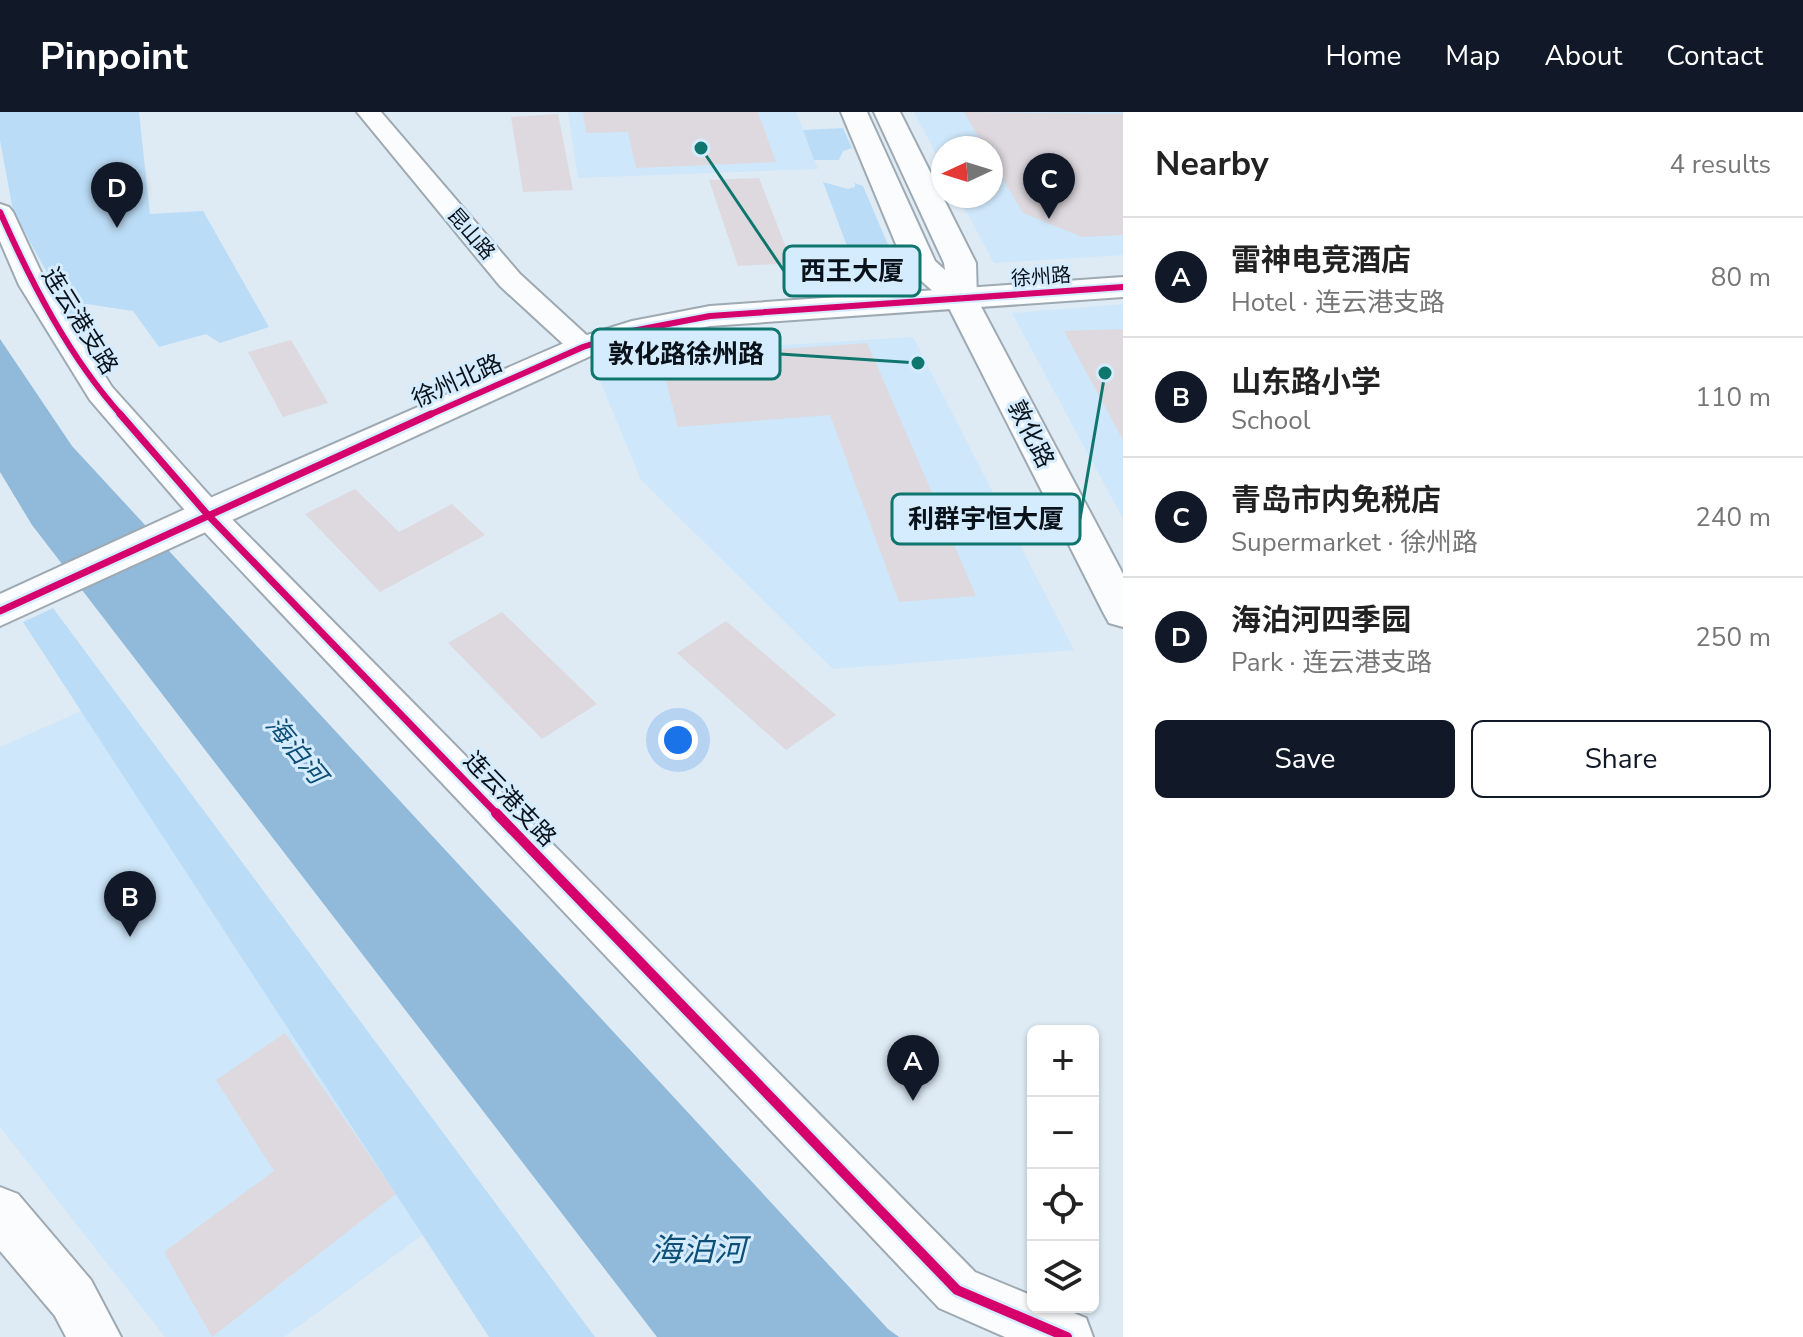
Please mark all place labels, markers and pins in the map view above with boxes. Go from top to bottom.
pin: C [1023,153,1075,219]
pin: D [91,162,143,228]
callout: 西王大厦 [784,246,920,296]
callout: 敦化路徐州路 [592,329,780,379]
callout: 利群宇恒大厦 [892,494,1080,544]
pin: B [104,871,156,937]
pin: A [887,1035,939,1101]

